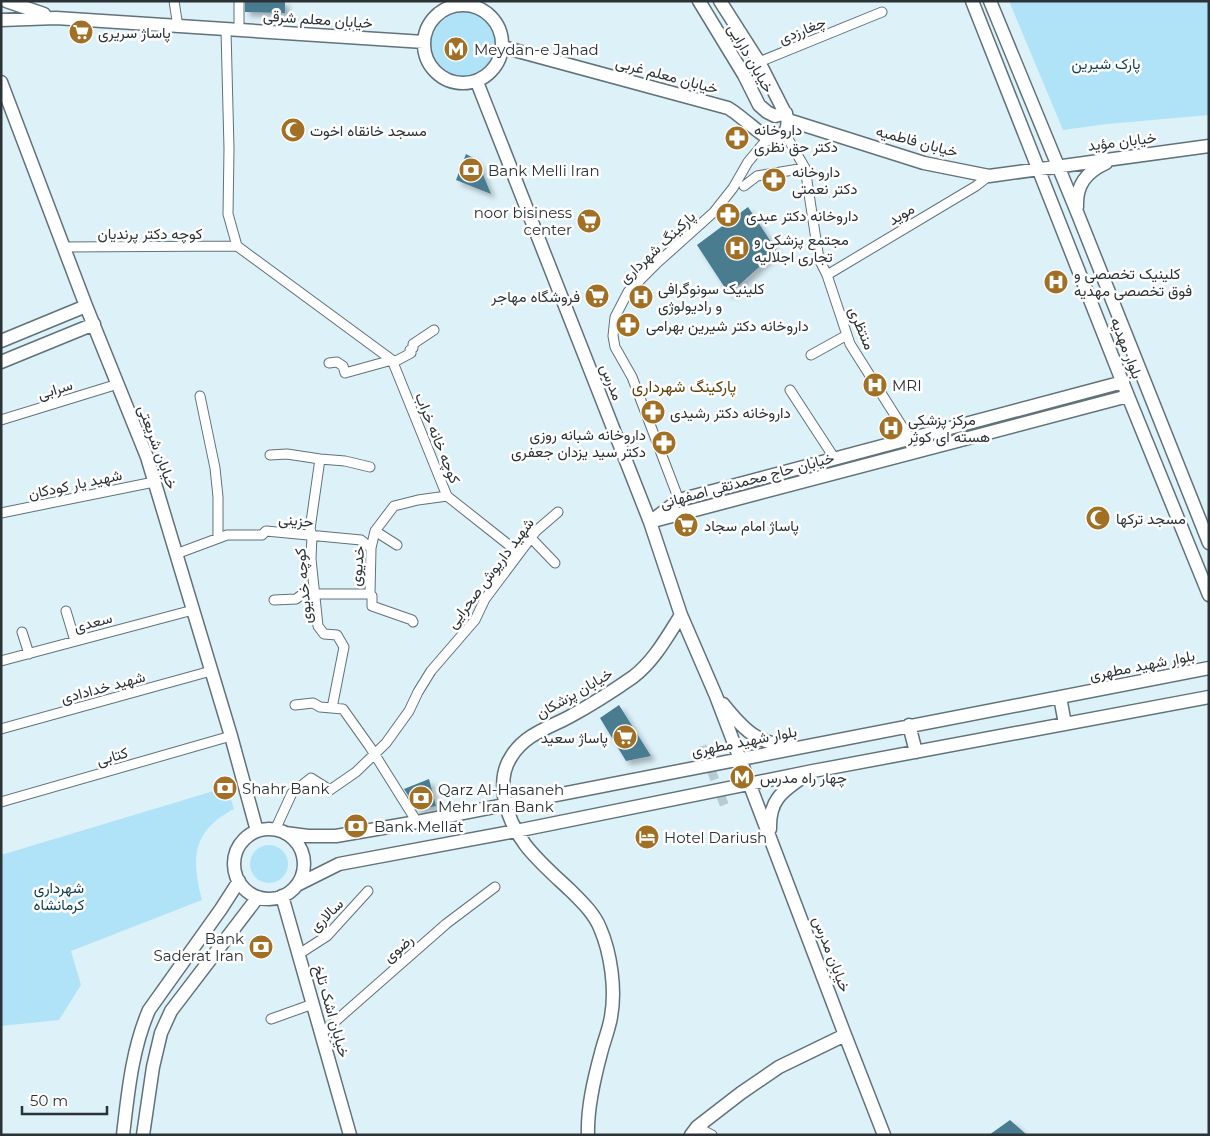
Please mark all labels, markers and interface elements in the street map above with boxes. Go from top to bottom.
street label: خیابان معلم شرقی [262,6,373,33]
street label: چغارزدی [776,12,829,49]
supermarket icon: پاساژ سریری [68,19,94,45]
street label: خیابان دارایی [723,20,778,96]
place label: پاساژ سریری [98,23,171,43]
metro station icon: Meydan-e Jahad [443,36,469,62]
place label: Meydan-e Jahad [474,40,599,59]
street label: خیابان معلم غربی [613,52,720,99]
park label: پارک شیرین [1072,54,1140,74]
mosque icon: مسجد خانقاه اخوت [280,117,306,143]
place label: داروخانه دکتر حق نظری [754,120,838,157]
place label: مسجد خانقاه اخوت [310,121,427,140]
street label: خیابان فاطمیه [874,121,960,161]
pharmacy icon: داروخانه دکتر حق نظری [724,125,750,151]
street label: خیابان مؤید [1087,127,1157,155]
bank icon: Bank Melli Iran [458,157,484,183]
place label: Bank Melli Iran [488,161,600,180]
place label: داروخانه دکتر نعمتی [792,162,857,199]
pharmacy icon: داروخانه دکتر نعمتی [761,167,787,193]
street label: موید [884,199,918,229]
pharmacy icon: داروخانه دکتر عبدی [715,202,741,228]
place label: noor bisiness center [474,203,572,239]
place label: داروخانه دکتر عبدی [746,206,859,226]
street label: پارکینگ شهرداری [615,207,700,288]
supermarket icon: noor bisiness center [576,208,602,234]
street label: کوچه دکتر پرندیان [98,224,203,244]
place label: مجتمع پزشکی و تجاری اجلالیه [754,230,849,267]
hospital icon: مجتمع پزشکی و تجاری اجلالیه [724,235,750,261]
place label: کلینیک تخصصی و فوق تخصصی مهدیه [1074,264,1192,301]
hospital icon: کلینیک تخصصی و فوق تخصصی مهدیه [1043,269,1069,295]
place label: کلینیک سونوگرافی و رادیولوژی [658,279,765,316]
supermarket icon: فروشگاه مهاجر [584,283,610,309]
hospital icon: کلینیک سونوگرافی و رادیولوژی [628,284,654,310]
place label: فروشگاه مهاجر [490,287,580,306]
street label: منتظری [844,304,880,353]
pharmacy icon: داروخانه دکتر شیرین بهرامی [615,312,641,338]
street label: بلوار مهدیه [1107,315,1147,381]
place label: داروخانه دکتر شیرین بهرامی [646,316,809,336]
street label: مدرس [595,361,628,403]
hospital icon: MRI [862,372,888,398]
street label: سرابی [35,375,75,404]
place label: MRI [892,376,922,395]
district label: پارکینگ شهرداری [632,377,736,398]
street label: کوچه خانه خراب [410,390,465,487]
pharmacy icon: داروخانه دکتر رشیدی [640,399,666,425]
street label: خیابان شریعتی [133,402,182,492]
place label: داروخانه دکتر رشیدی [670,403,791,423]
place label: مرکز پزشکی هسته ای کوثر [907,410,990,447]
hospital icon: مرکز پزشکی هسته ای کوثر [878,415,904,441]
place label: داروخانه شبانه روزی دکتر سید یزدان جعفری [511,425,646,462]
pharmacy icon: داروخانه شبانه روزی دکتر سید یزدان جعفری [651,430,677,456]
street label: خیابان حاج محمدتقی اصفهانی [658,448,837,514]
street label: شهید یار کودکان [26,465,124,503]
mosque icon: مسجد ترکها [1085,505,1111,531]
street label: حزینی [277,509,314,532]
place label: مسجد ترکها [1116,509,1186,528]
supermarket icon: پاساژ امام سجاد [673,512,699,538]
street label: شهید داریوش صحرایی [442,514,539,633]
place label: پاساژ امام سجاد [704,516,799,536]
street label: خدیوی [345,545,370,587]
street label: کوچه خدیوی [290,547,317,625]
street label: سعدی [72,608,115,637]
street label: بلوار شهید مطهری [1088,645,1197,686]
street label: خیابان پزشکان [532,663,616,723]
street label: شهید خدادادی [59,667,148,708]
street label: بلوار شهید مطهری [690,721,799,762]
supermarket icon: پاساژ سعید [612,724,638,750]
place label: پاساژ سعید [541,728,608,748]
street label: کتابی [94,742,131,770]
metro station icon: چهار راه مدرس [729,764,755,790]
place label: چهار راه مدرس [760,768,847,788]
bank icon: Shahr Bank [212,775,238,801]
place label: Shahr Bank [242,779,330,798]
place label: Qarz Al-Hasaneh Mehr Iran Bank [438,780,564,816]
bank icon: Qarz Al-Hasaneh Mehr Iran Bank [408,785,434,811]
bank icon: Bank Mellat [343,813,369,839]
place label: Bank Mellat [374,817,464,836]
hotel icon: Hotel Dariush [634,824,660,850]
place label: Hotel Dariush [664,828,767,847]
park label: شهرداری کرمانشاه [33,878,85,914]
street label: سالاری [305,894,348,936]
street label: خیابان مدرس [808,913,855,995]
place label: Bank Saderat Iran [153,929,244,965]
street label: رضوی [379,930,418,967]
bank icon: Bank Saderat Iran [248,934,274,960]
street label: خیابان اشک تلخ [308,963,354,1060]
scale bar [22,1084,108,1116]
text: 50 m [30,1091,68,1110]

